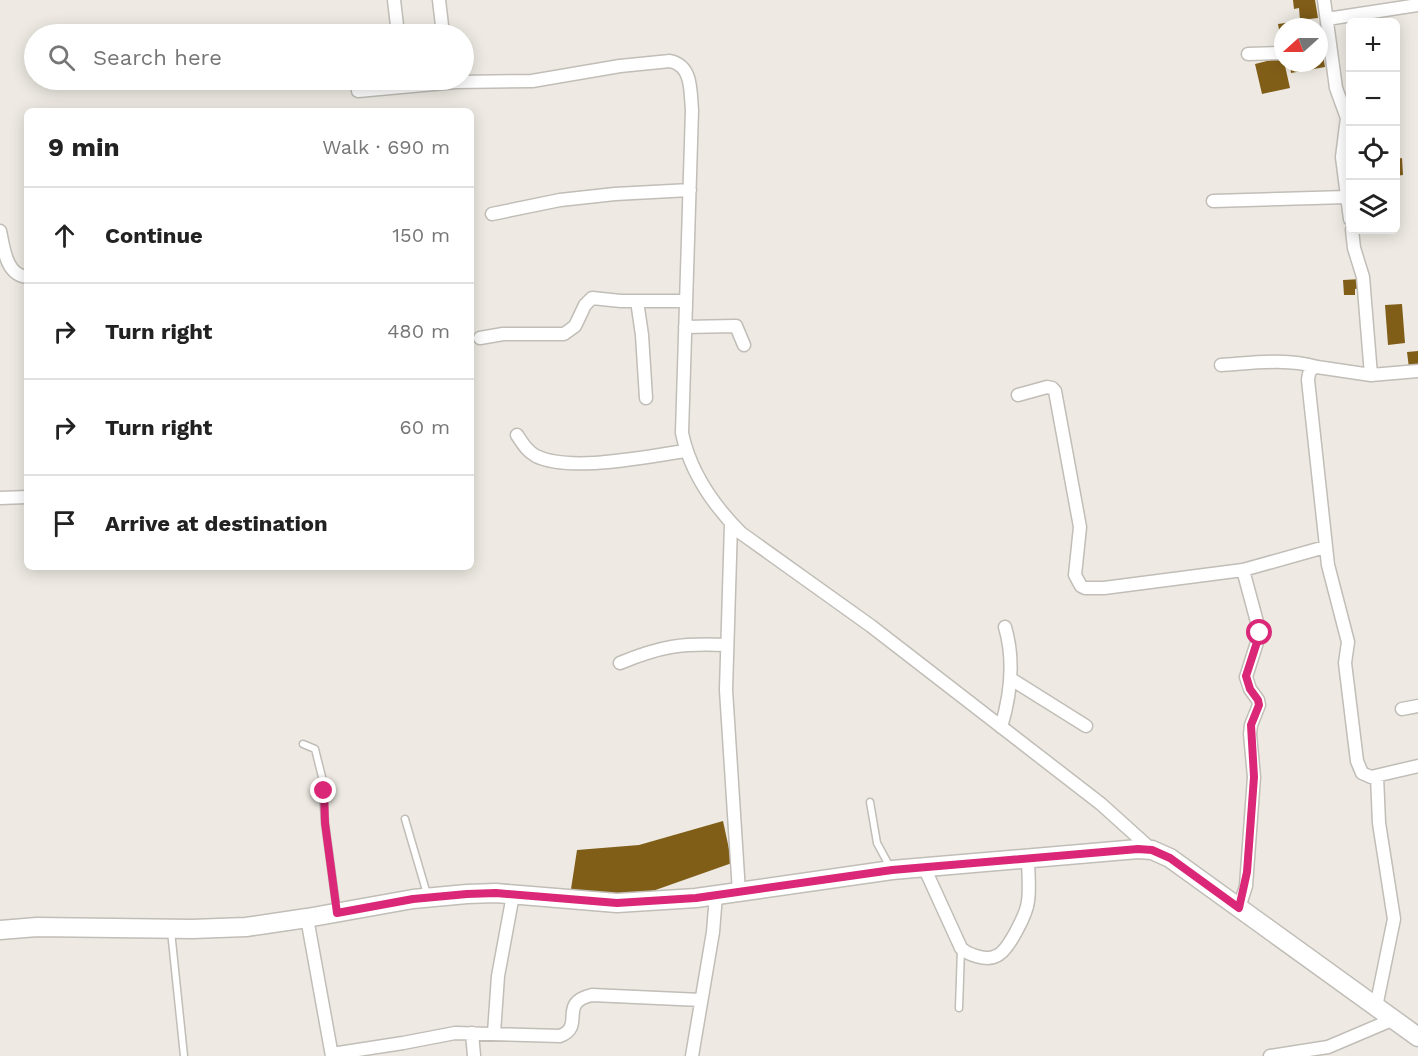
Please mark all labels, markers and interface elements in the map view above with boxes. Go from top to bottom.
north arrow [1274,18,1328,72]
map controls [1346,18,1400,234]
button: + [1346,18,1400,72]
search box [24,24,474,90]
icon: search [45,41,78,74]
text: Search here [93,45,222,70]
button: − [1346,72,1400,126]
button: locate [1346,126,1400,180]
text: 9 min [48,132,120,162]
text: Walk · 690 m [322,135,450,159]
button: layers [1346,180,1400,234]
icon: ahead [48,219,81,252]
text: Continue [105,223,203,248]
text: 150 m [392,223,450,247]
icon: right [48,315,81,348]
text: Turn right [105,319,212,344]
text: 480 m [387,319,450,343]
icon: right [48,411,81,444]
text: Turn right [105,415,212,440]
text: 60 m [400,415,450,439]
icon: arrive [48,507,81,540]
text: Arrive at destination [105,511,328,536]
route start [1246,619,1272,645]
route end [310,777,336,803]

